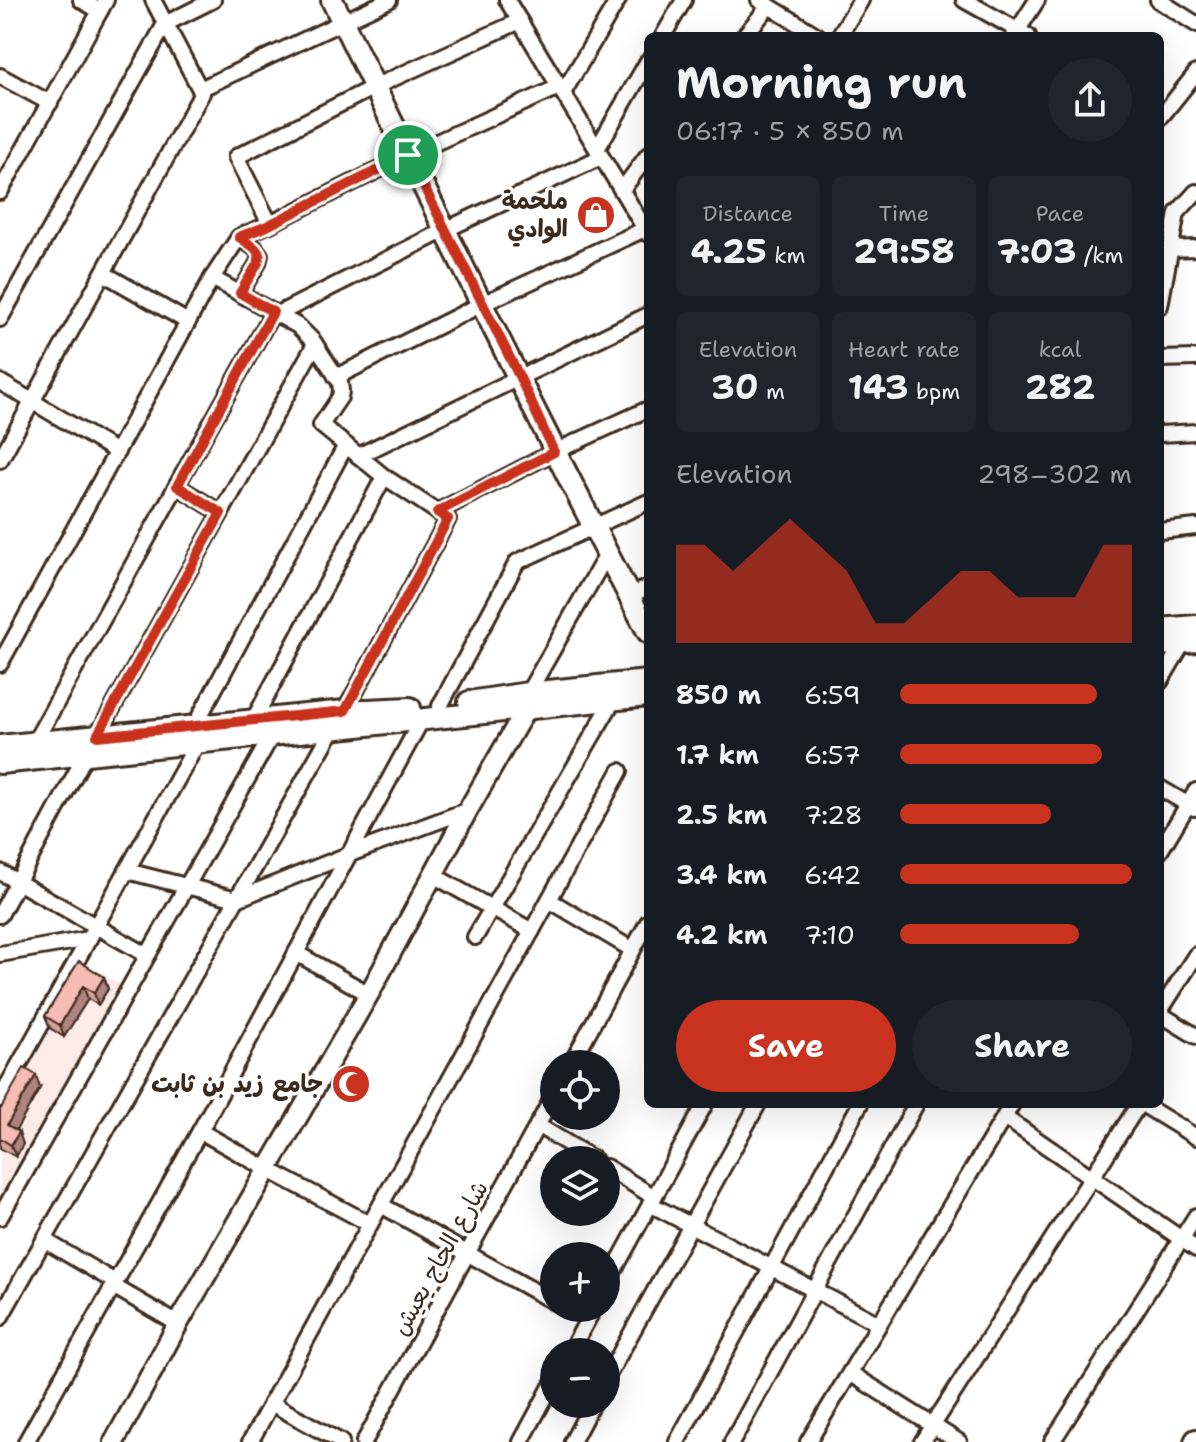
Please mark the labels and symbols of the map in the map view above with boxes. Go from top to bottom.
pin [374,121,442,189]
place label: ملحمة الوادي [502,185,568,247]
shop icon: ملحمة الوادي [575,194,617,236]
mosque icon: جامع زيد بن ثابت [330,1063,372,1105]
place label: جامع زيد بن ثابت [151,1068,323,1101]
street label: شارع الحاج يعيش [384,1175,497,1342]

